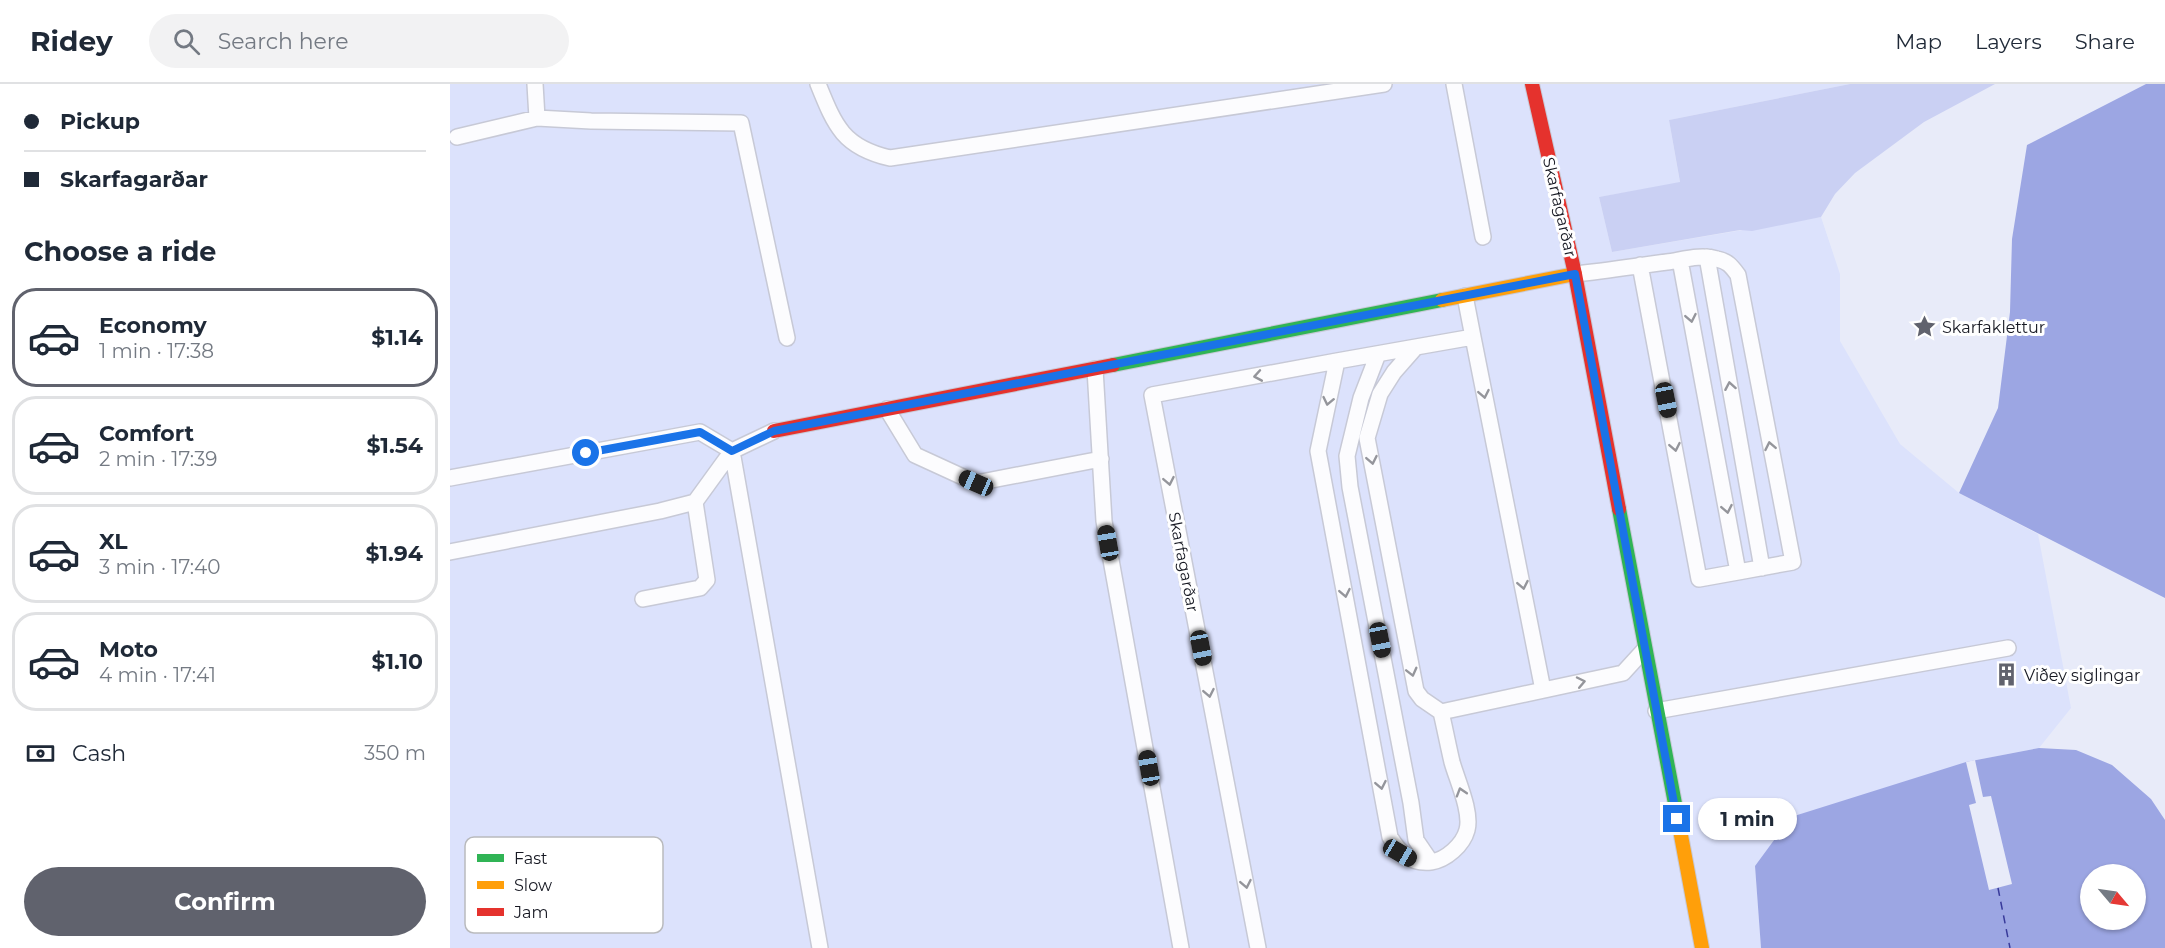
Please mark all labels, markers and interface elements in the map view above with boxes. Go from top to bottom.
search box [149,14,569,68]
text: Ridey [30,24,113,58]
icon: search [170,25,203,58]
text: Search here [218,28,349,55]
text: Map [1895,29,1942,54]
text: Layers [1975,29,2042,54]
text: Share [2075,29,2135,54]
text: Pickup [60,108,140,135]
street label: Skarfagarðar [1539,155,1580,259]
text: Skarfagarðar [60,166,208,193]
text: Choose a ride [24,235,216,268]
icon: car [27,311,81,365]
text: Economy [99,312,207,339]
one-way arrow [1684,312,1697,322]
place icon: Skarfaklettur [1911,314,1937,340]
place label: Skarfaklettur [1942,318,2045,337]
text: $1.14 [371,324,423,351]
text: 1 min · 17:38 [99,339,214,363]
one-way arrow [1254,369,1263,381]
car [1654,381,1678,419]
one-way arrow [1724,381,1737,391]
one-way arrow [1477,389,1490,399]
one-way arrow [1322,396,1335,406]
icon: car [27,419,81,473]
text: Comfort [99,420,194,447]
text: $1.54 [367,432,423,459]
route start [572,439,599,466]
one-way arrow [1668,441,1681,451]
one-way arrow [1764,442,1777,452]
text: 2 min · 17:39 [99,447,218,471]
one-way arrow [1365,455,1378,465]
car [956,467,996,499]
one-way arrow [1162,475,1175,485]
one-way arrow [1720,504,1733,514]
street label: Skarfagarðar [1164,510,1203,614]
car [1096,524,1120,562]
icon: car [27,527,81,581]
text: XL [99,528,128,555]
text: $1.94 [366,540,423,567]
text: 3 min · 17:40 [99,555,220,579]
one-way arrow [1515,580,1528,590]
one-way arrow [1338,588,1351,598]
car [1368,621,1392,659]
car [1189,629,1213,667]
icon: car [27,635,81,689]
text: Moto [99,636,158,663]
text: $1.10 [372,648,423,675]
building icon: Viðey siglingar [1993,662,2019,688]
text: 4 min · 17:41 [99,663,216,687]
place label: Viðey siglingar [2024,666,2140,685]
one-way arrow [1404,667,1417,677]
one-way arrow [1575,676,1585,689]
one-way arrow [1202,688,1215,698]
icon: cash [24,737,57,770]
text: Cash [72,740,126,767]
text: 350 m [364,741,426,765]
car [1137,749,1161,787]
one-way arrow [1374,779,1387,789]
one-way arrow [1456,787,1468,798]
callout: 1 min [1698,798,1797,840]
route end [1663,805,1690,832]
text: 1 min [1720,807,1775,831]
car [1380,836,1420,870]
legend [465,837,663,933]
text: Fast [514,849,548,868]
north arrow [2080,864,2146,930]
map controls [2080,864,2146,930]
button: Confirm [24,867,426,936]
text: Slow [514,876,552,895]
one-way arrow [1239,879,1252,889]
text: Jam [513,903,548,922]

